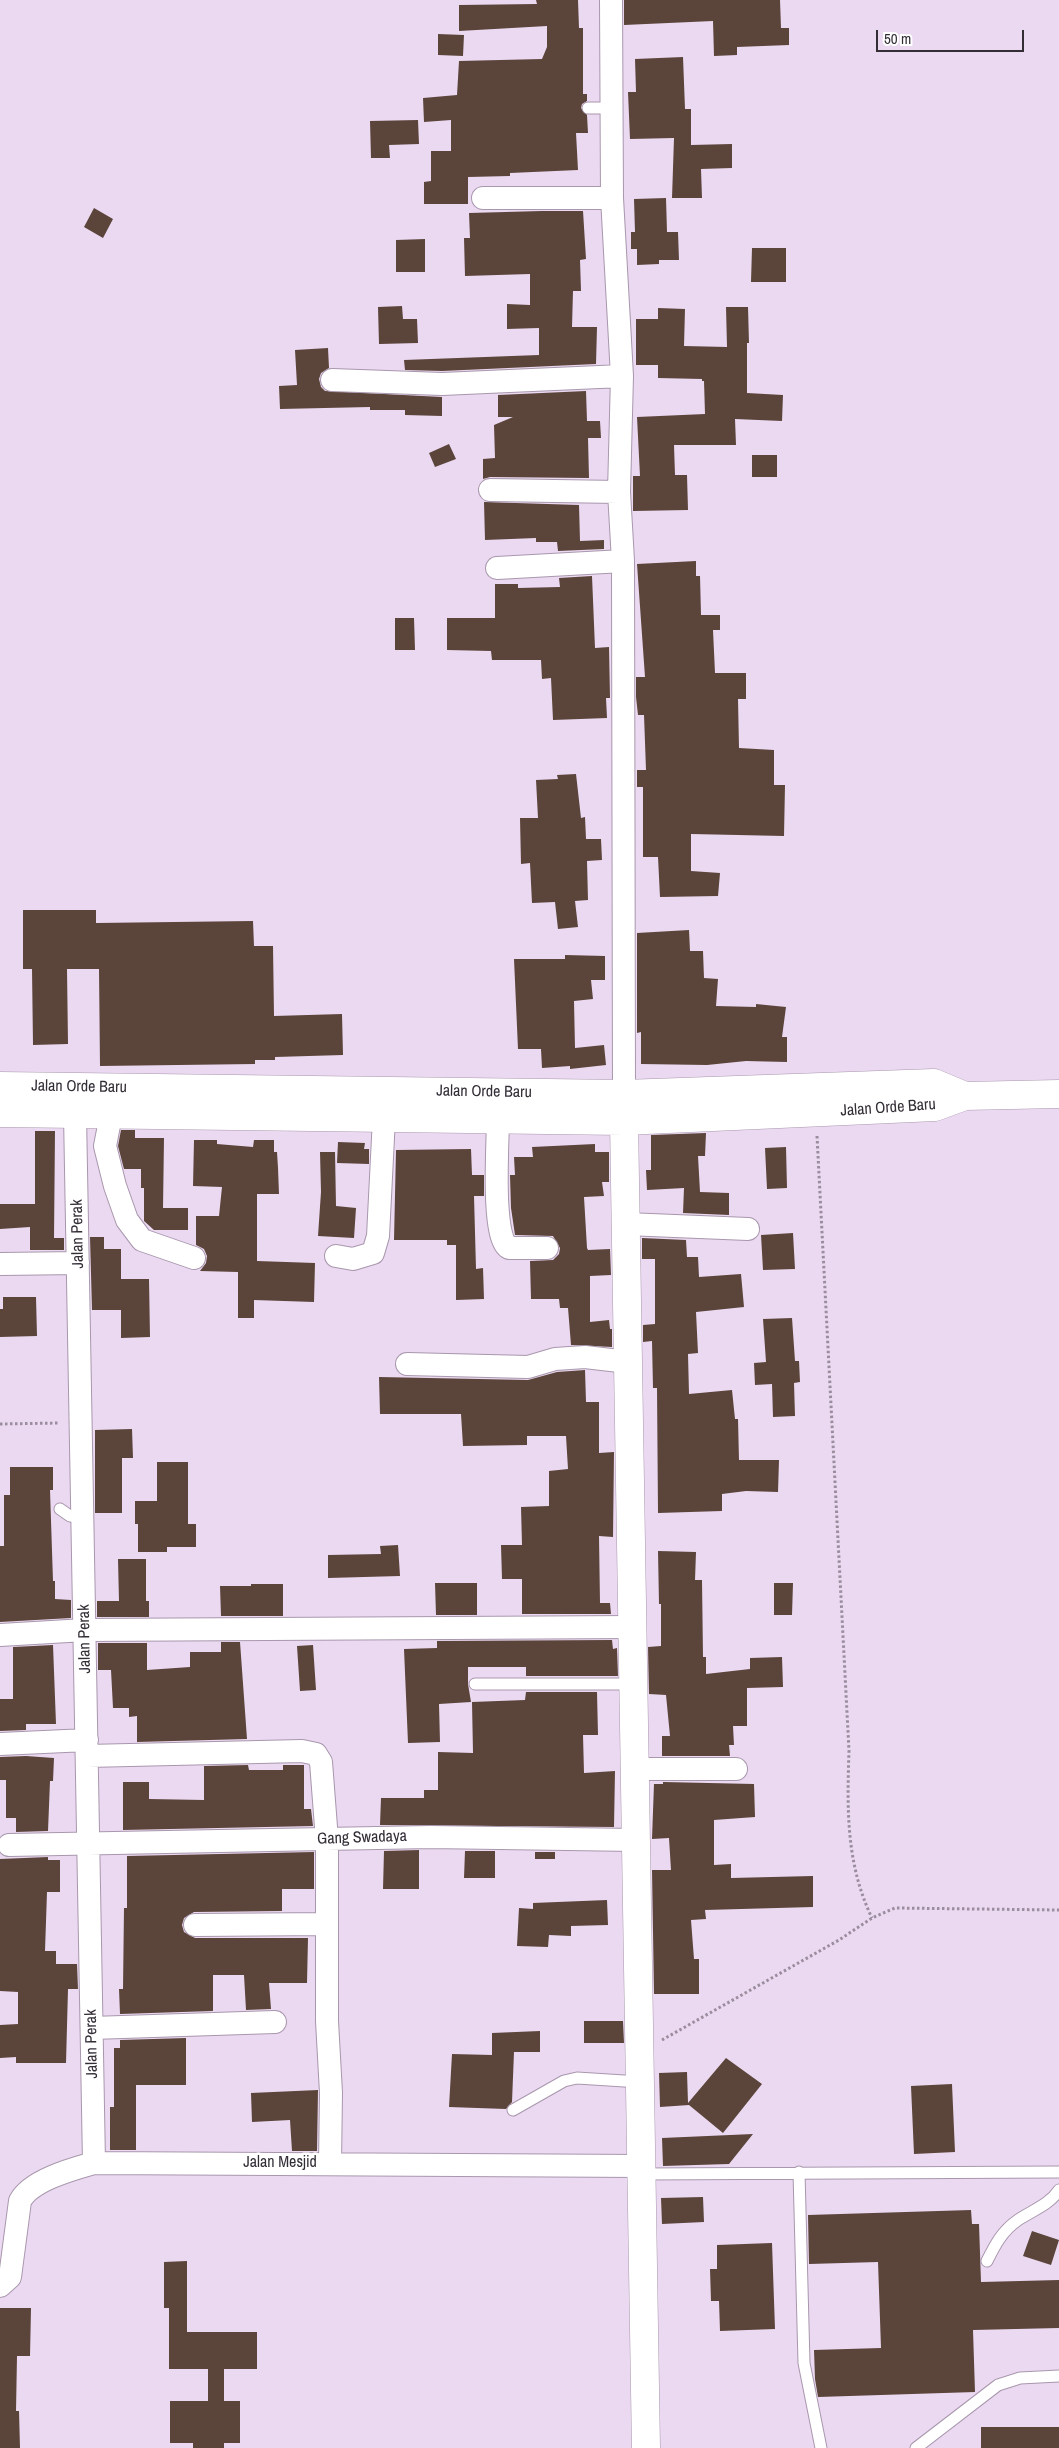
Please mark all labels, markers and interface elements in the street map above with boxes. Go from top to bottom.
scale bar [879,20,1026,52]
text: 50 m [884,28,911,49]
street label: Jalan Orde Baru [31,1077,127,1097]
street label: Jalan Orde Baru [436,1082,532,1102]
street label: Jalan Orde Baru [840,1095,936,1121]
street label: Jalan Perak [68,1199,88,1269]
street label: Jalan Perak [75,1604,95,1674]
street label: Gang Swadaya [317,1827,407,1849]
street label: Jalan Perak [82,2009,102,2079]
street label: Jalan Mesjid [243,2153,317,2173]

